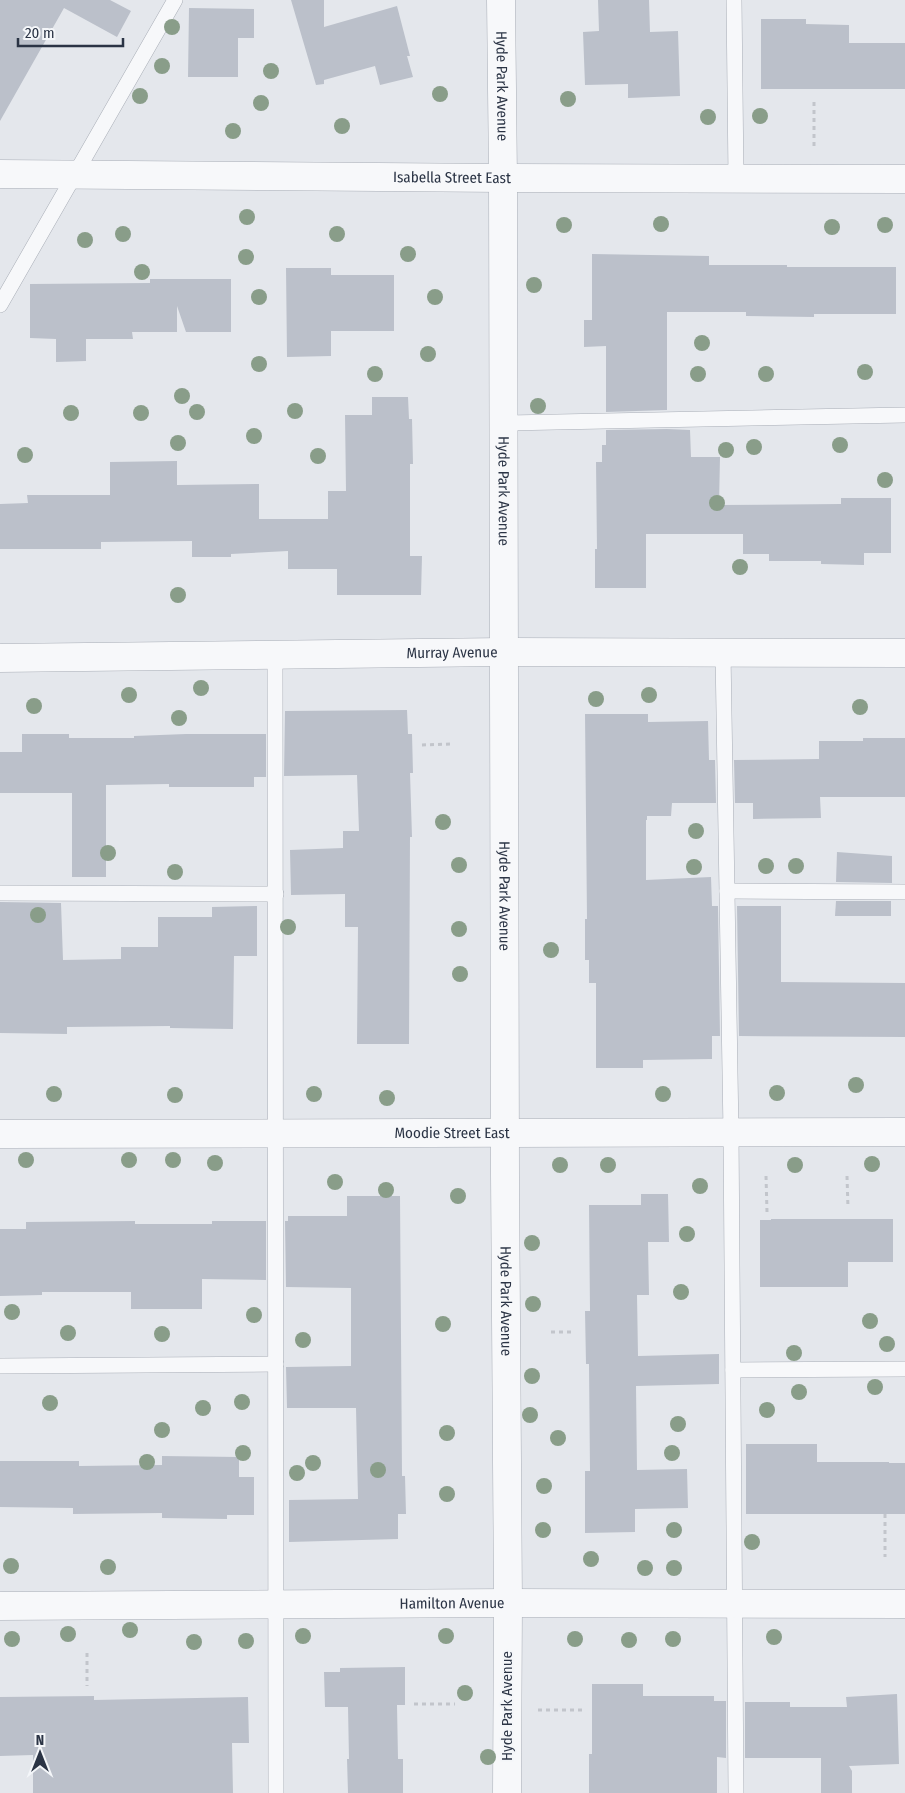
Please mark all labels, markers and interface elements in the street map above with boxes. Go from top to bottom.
scale bar [18,15,122,47]
text: 20 m [25,24,55,42]
street label: Hyde Park Avenue [492,31,512,141]
street label: Isabella Street East [393,168,511,187]
street label: Hyde Park Avenue [495,436,513,546]
street label: Murray Avenue [406,643,498,662]
street label: Hyde Park Avenue [495,841,514,951]
street label: Moodie Street East [394,1124,510,1142]
street label: Hyde Park Avenue [496,1246,515,1356]
street label: Hamilton Avenue [399,1594,504,1613]
street label: Hyde Park Avenue [498,1651,516,1761]
north arrow [15,1728,65,1778]
text: N [36,1732,44,1749]

